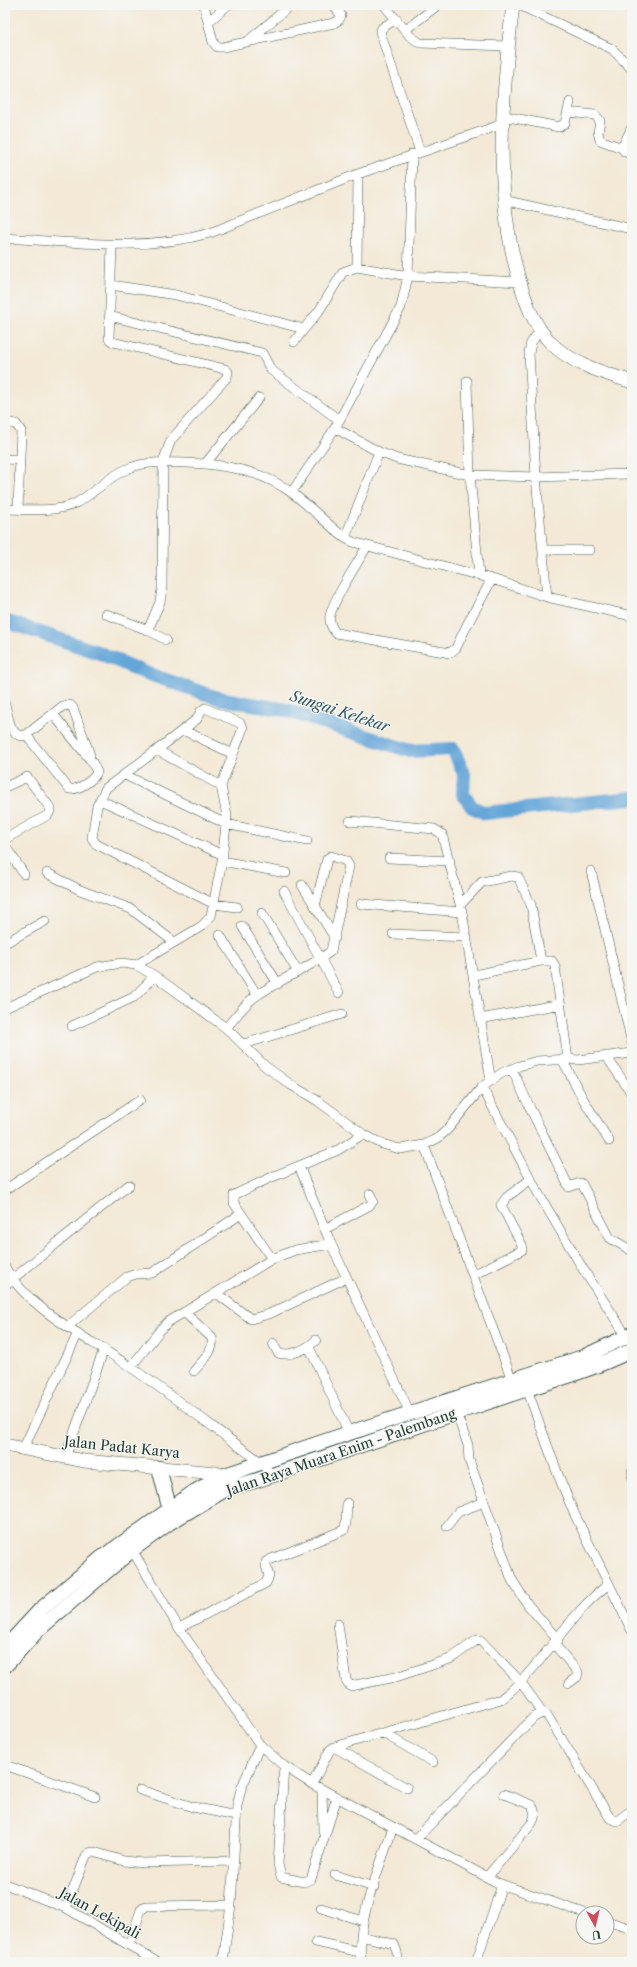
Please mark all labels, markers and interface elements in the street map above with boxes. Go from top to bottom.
water label: Sungai Kelekar [287,686,393,736]
street label: Jalan Raya Muara Enim - Palembang [222,1404,459,1500]
street label: Jalan Padat Karya [61,1432,181,1462]
street label: Jalan Lekipali [55,1882,144,1943]
north arrow [575,1905,615,1945]
text: U [591,1927,602,1942]

